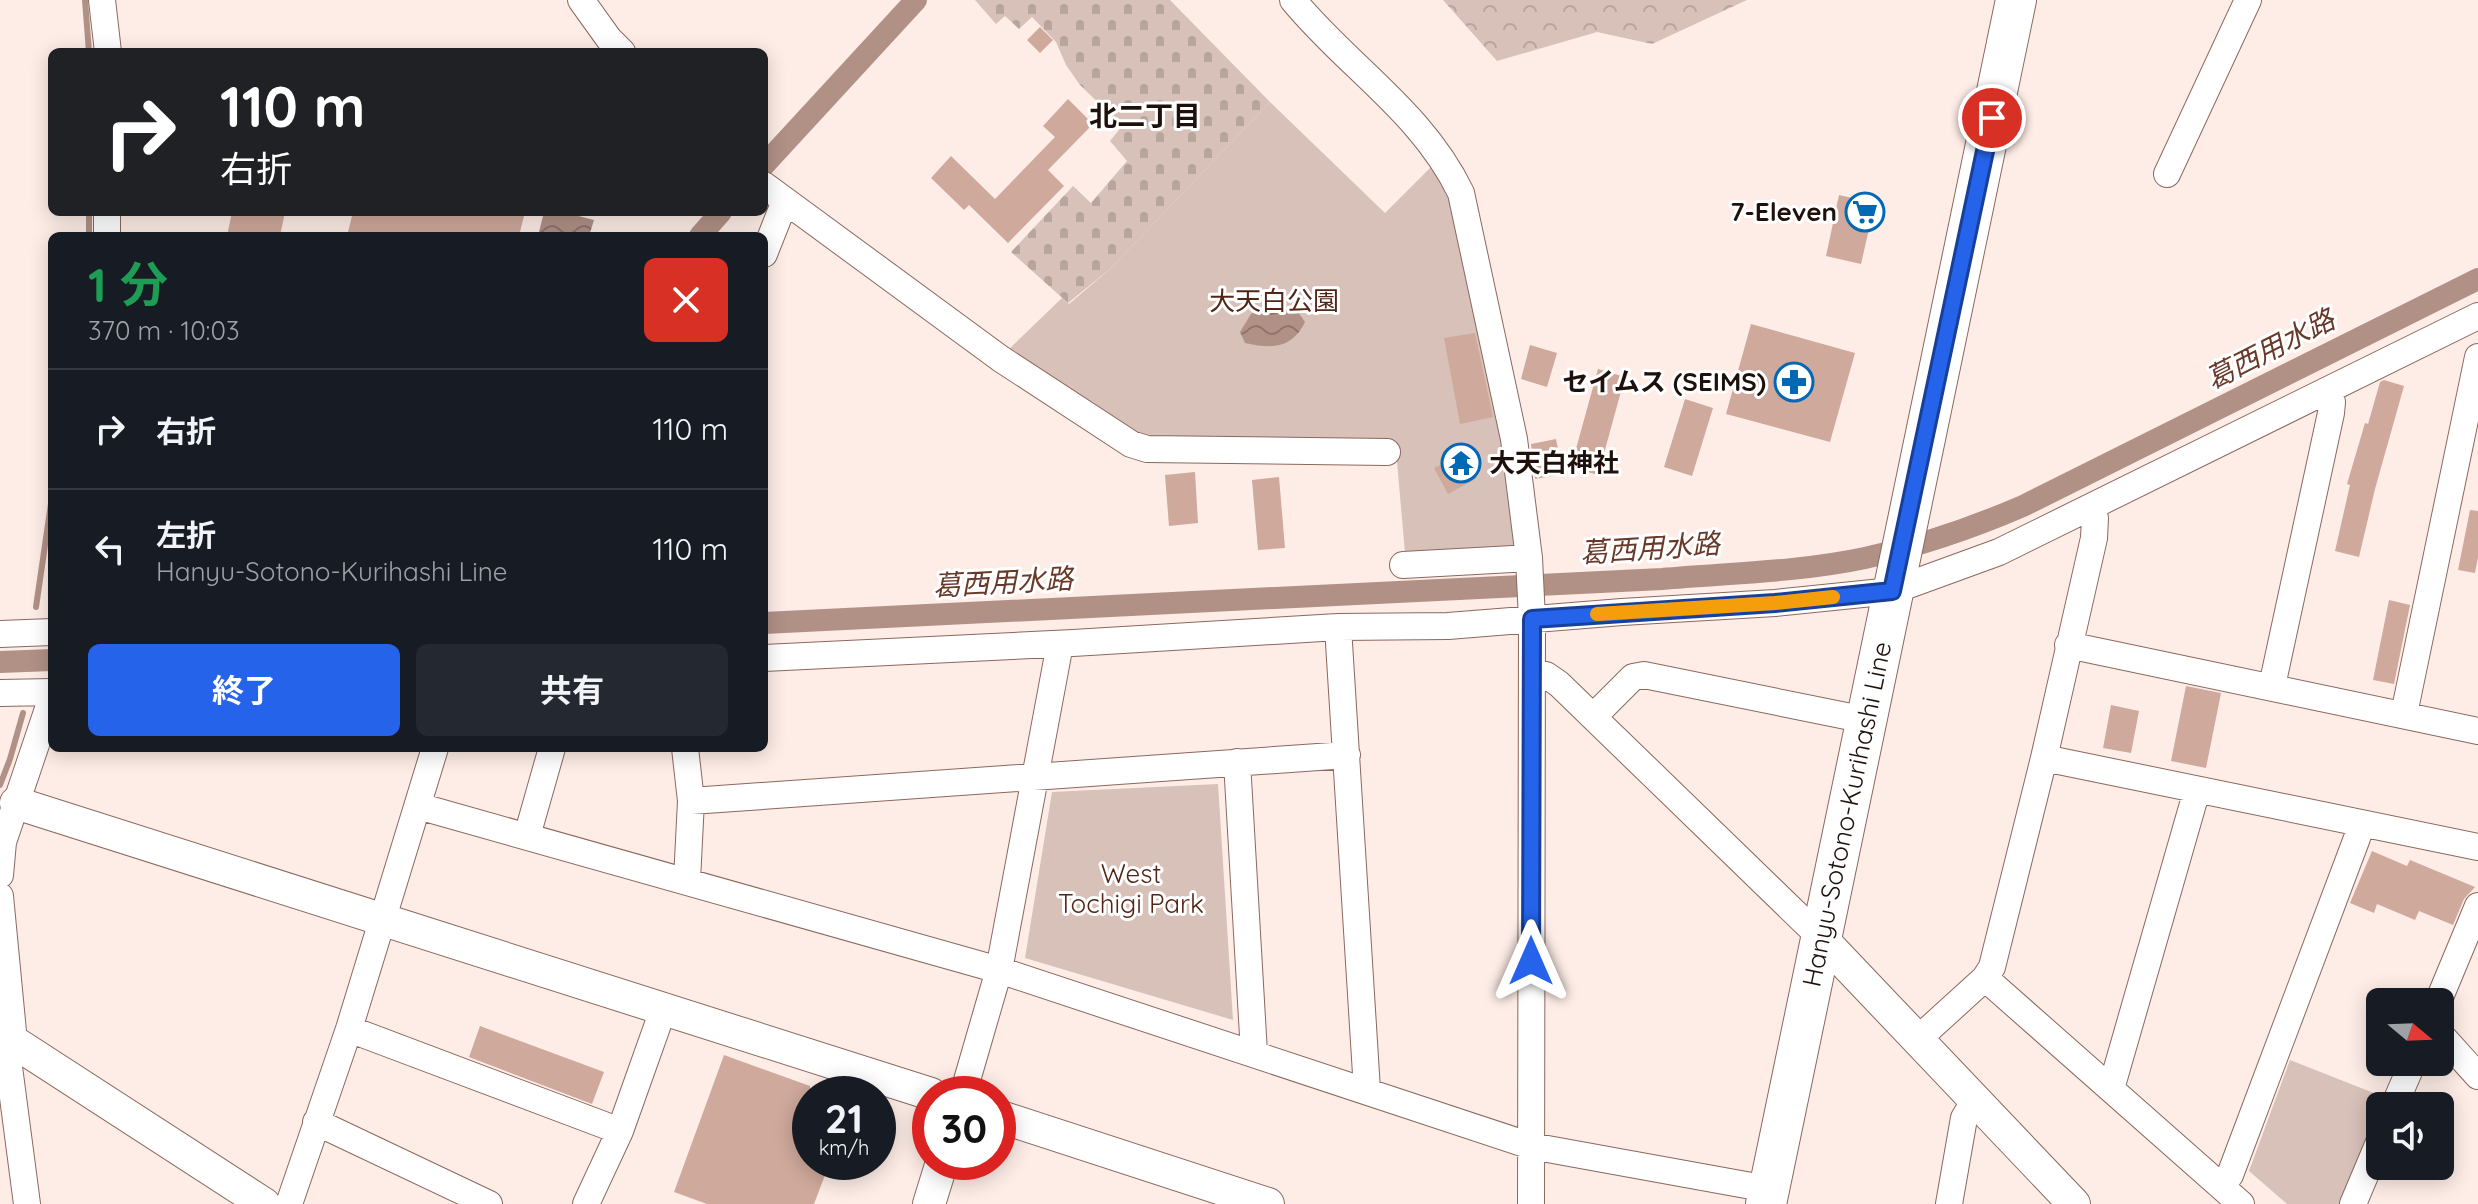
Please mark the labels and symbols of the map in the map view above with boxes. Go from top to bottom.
pin [1958,84,2026,152]
district label: 北二丁目 [1089,98,1201,133]
supermarket icon: 7-Eleven [1844,191,1886,233]
place label: 7-Eleven [1730,195,1837,228]
park label: 大天白公園 [1209,284,1339,317]
water label: 葛西用水路 [2199,300,2342,396]
pharmacy icon: セイムス (SEIMS) [1773,361,1815,403]
place label: セイムス (SEIMS) [1562,365,1766,398]
temple icon: 大天白神社 [1440,442,1482,484]
place label: 大天白神社 [1489,446,1619,479]
water label: 葛西用水路 [1579,525,1723,570]
water label: 葛西用水路 [932,560,1076,603]
street label: Hanyu-Sotono-Kurihashi Line [1795,639,1898,990]
park label: West Tochigi Park [1058,857,1204,920]
position arrow [1489,919,1573,1003]
north arrow [2366,988,2454,1076]
speed limit sign: 30 [912,1076,1016,1180]

